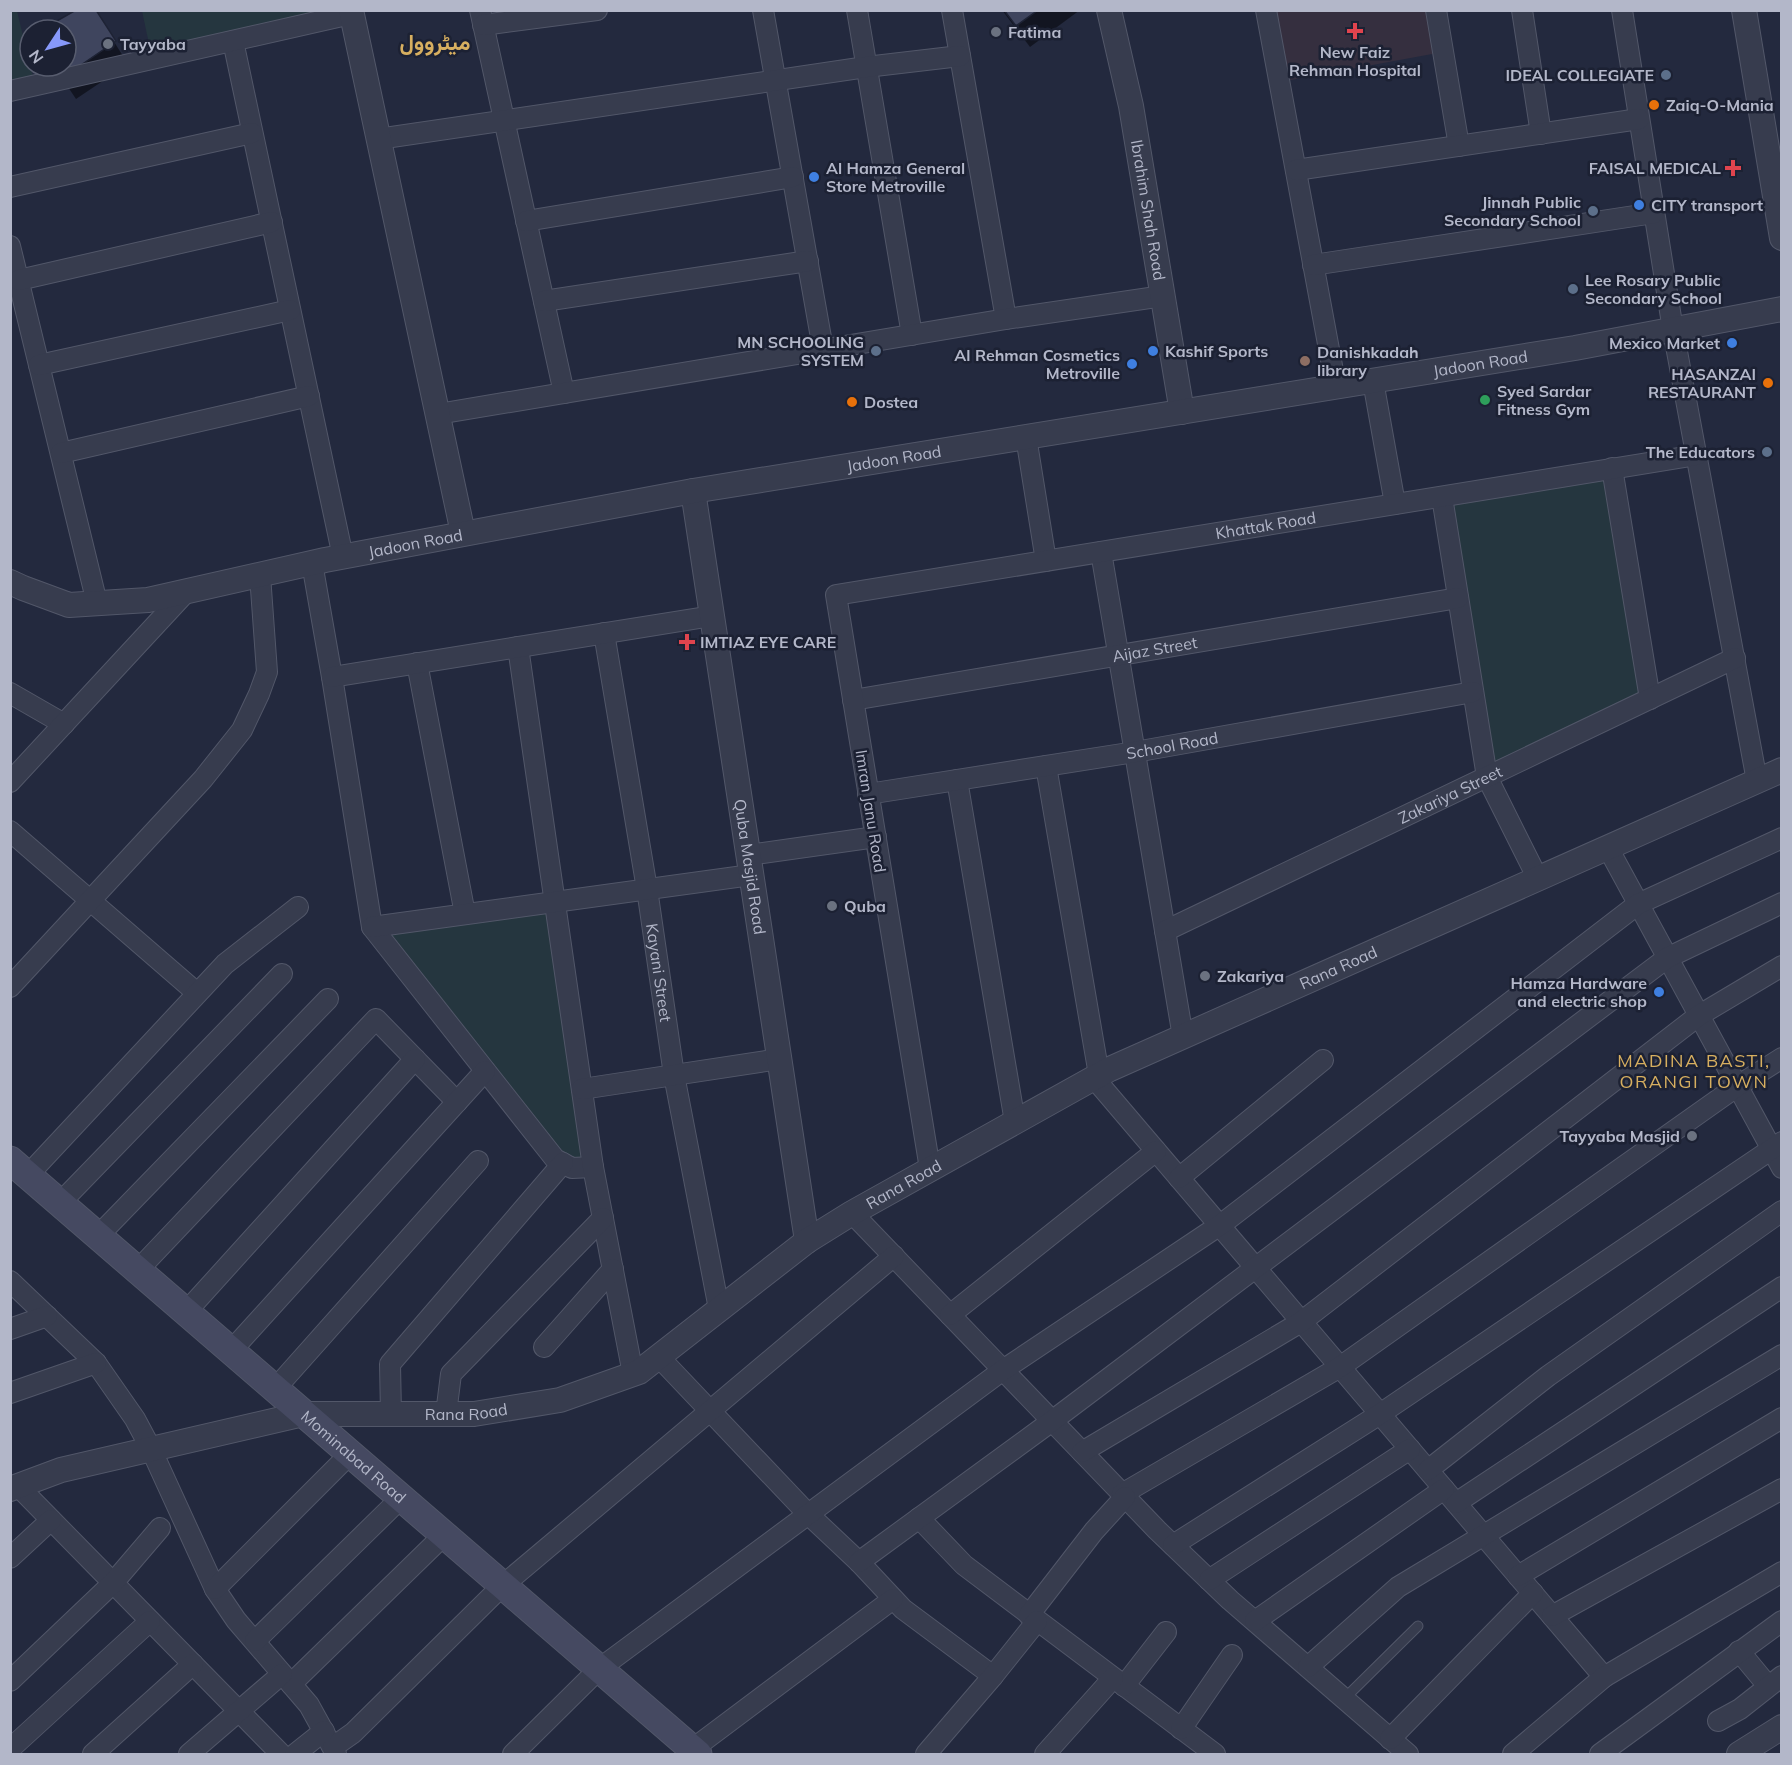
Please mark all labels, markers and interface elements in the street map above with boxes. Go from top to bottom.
north arrow [18,18,78,78]
place label: Fatima [1008,22,1061,42]
marker: New Faiz Rehman Hospital [1346,22,1364,40]
marker: Fatima [989,25,1003,39]
district label: میٹروول [400,28,471,56]
place label: Tayyaba [120,34,186,54]
marker: Tayyaba [101,37,115,51]
place label: New Faiz Rehman Hospital [1289,42,1421,80]
text: N [24,46,48,68]
place label: IDEAL COLLEGIATE [1505,65,1654,85]
marker: IDEAL COLLEGIATE [1659,68,1673,82]
place label: Zaiq-O-Mania [1666,95,1774,115]
marker: Zaiq-O-Mania [1647,98,1661,112]
street label: Ibrahim Shah Road [1127,138,1170,282]
place label: Al Hamza General Store Metroville [826,158,965,196]
place label: FAISAL MEDICAL [1589,158,1721,178]
marker: FAISAL MEDICAL [1726,161,1740,175]
marker: Al Hamza General Store Metroville [807,170,821,184]
place label: Jinnah Public Secondary School [1444,192,1581,230]
place label: CITY transport [1651,195,1763,215]
marker: CITY transport [1632,198,1646,212]
marker: Jinnah Public Secondary School [1586,204,1600,218]
place label: Lee Rosary Public Secondary School [1585,270,1722,308]
marker: Lee Rosary Public Secondary School [1566,282,1580,296]
place label: MN SCHOOLING SYSTEM [737,332,864,370]
place label: Mexico Market [1609,333,1720,353]
marker: Mexico Market [1725,336,1739,350]
place label: Kashif Sports [1165,341,1268,361]
place label: Danishkadah library [1317,342,1419,380]
marker: MN SCHOOLING SYSTEM [869,344,883,358]
marker: Kashif Sports [1146,344,1160,358]
place label: Al Rehman Cosmetics Metroville [954,345,1120,383]
street label: Jadoon Road [1432,346,1529,381]
marker: Danishkadah library [1298,354,1312,368]
marker: Al Rehman Cosmetics Metroville [1125,357,1139,371]
place label: HASANZAI RESTAURANT [1648,364,1756,402]
marker: HASANZAI RESTAURANT [1761,376,1775,390]
place label: Syed Sardar Fitness Gym [1497,381,1592,419]
place label: Dostea [864,392,918,412]
marker: Syed Sardar Fitness Gym [1478,393,1492,407]
marker: Dostea [845,395,859,409]
street label: Jadoon Road [845,441,943,476]
place label: The Educators [1646,442,1755,462]
marker: The Educators [1760,445,1774,459]
street label: Khattak Road [1214,507,1317,543]
street label: Jadoon Road [367,524,464,562]
place label: IMTIAZ EYE CARE [700,632,836,652]
street label: Aijaz Street [1111,632,1199,666]
marker: IMTIAZ EYE CARE [678,633,696,651]
street label: School Road [1125,727,1220,763]
street label: Imran Janu Road [851,748,891,874]
street label: Zakariya Street [1395,761,1506,828]
street label: Quba Masjid Road [730,797,770,936]
place label: Quba [844,896,886,916]
marker: Quba [825,899,839,913]
street label: Kayani Street [642,922,676,1024]
street label: Rana Road [1296,941,1380,994]
place label: Zakariya [1217,966,1284,986]
marker: Zakariya [1198,969,1212,983]
place label: Hamza Hardware and electric shop [1510,973,1647,1011]
marker: Hamza Hardware and electric shop [1652,985,1666,999]
district label: MADINA BASTI, ORANGI TOWN [1617,1049,1771,1093]
place label: Tayyaba Masjid [1560,1126,1680,1146]
marker: Tayyaba Masjid [1685,1129,1699,1143]
street label: Rana Road [863,1155,945,1213]
street label: Rana Road [425,1399,509,1424]
street label: Mominabad Road [297,1406,410,1507]

